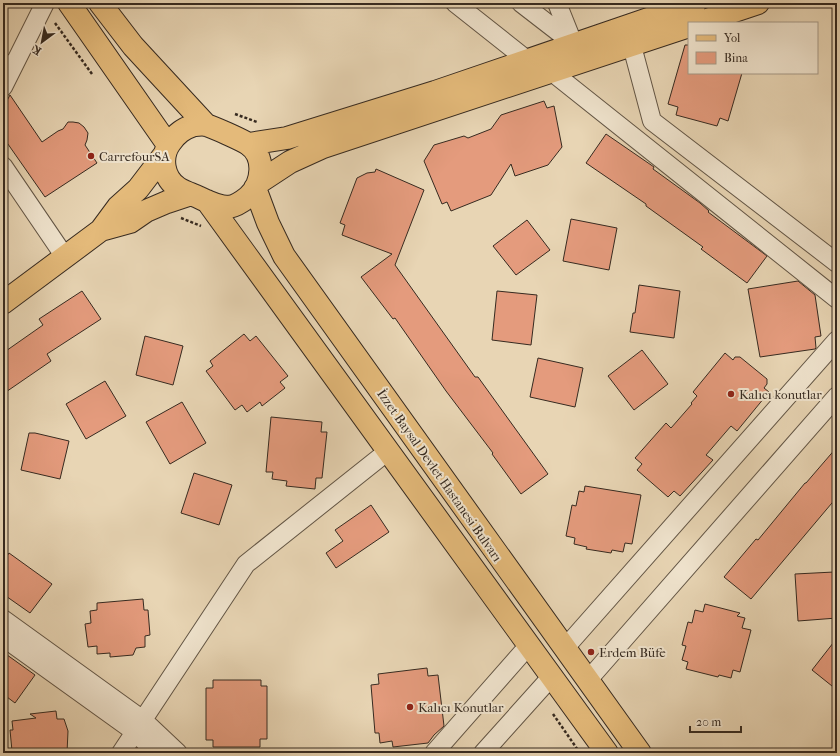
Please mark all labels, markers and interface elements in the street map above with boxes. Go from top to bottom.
north arrow [22,22,62,62]
legend [688,22,818,74]
text: Yol [723,31,741,45]
text: K [29,42,44,58]
text: Bina [724,51,748,65]
place label: CarrefourSA [99,149,170,164]
marker: CarrefourSA [86,151,96,161]
street label: İzzet Baysal Devlet Hastanesi Bulvarı [374,386,505,564]
place label: Kalıcı konutlar [739,387,822,402]
marker: Kalıcı konutlar [726,389,736,399]
place label: Erdem Büfe [599,645,666,660]
marker: Erdem Büfe [586,647,596,657]
place label: Kalıcı Konutlar [418,700,504,715]
marker: Kalıcı Konutlar [405,702,415,712]
scale bar [690,708,741,734]
text: 20 m [696,715,721,729]

